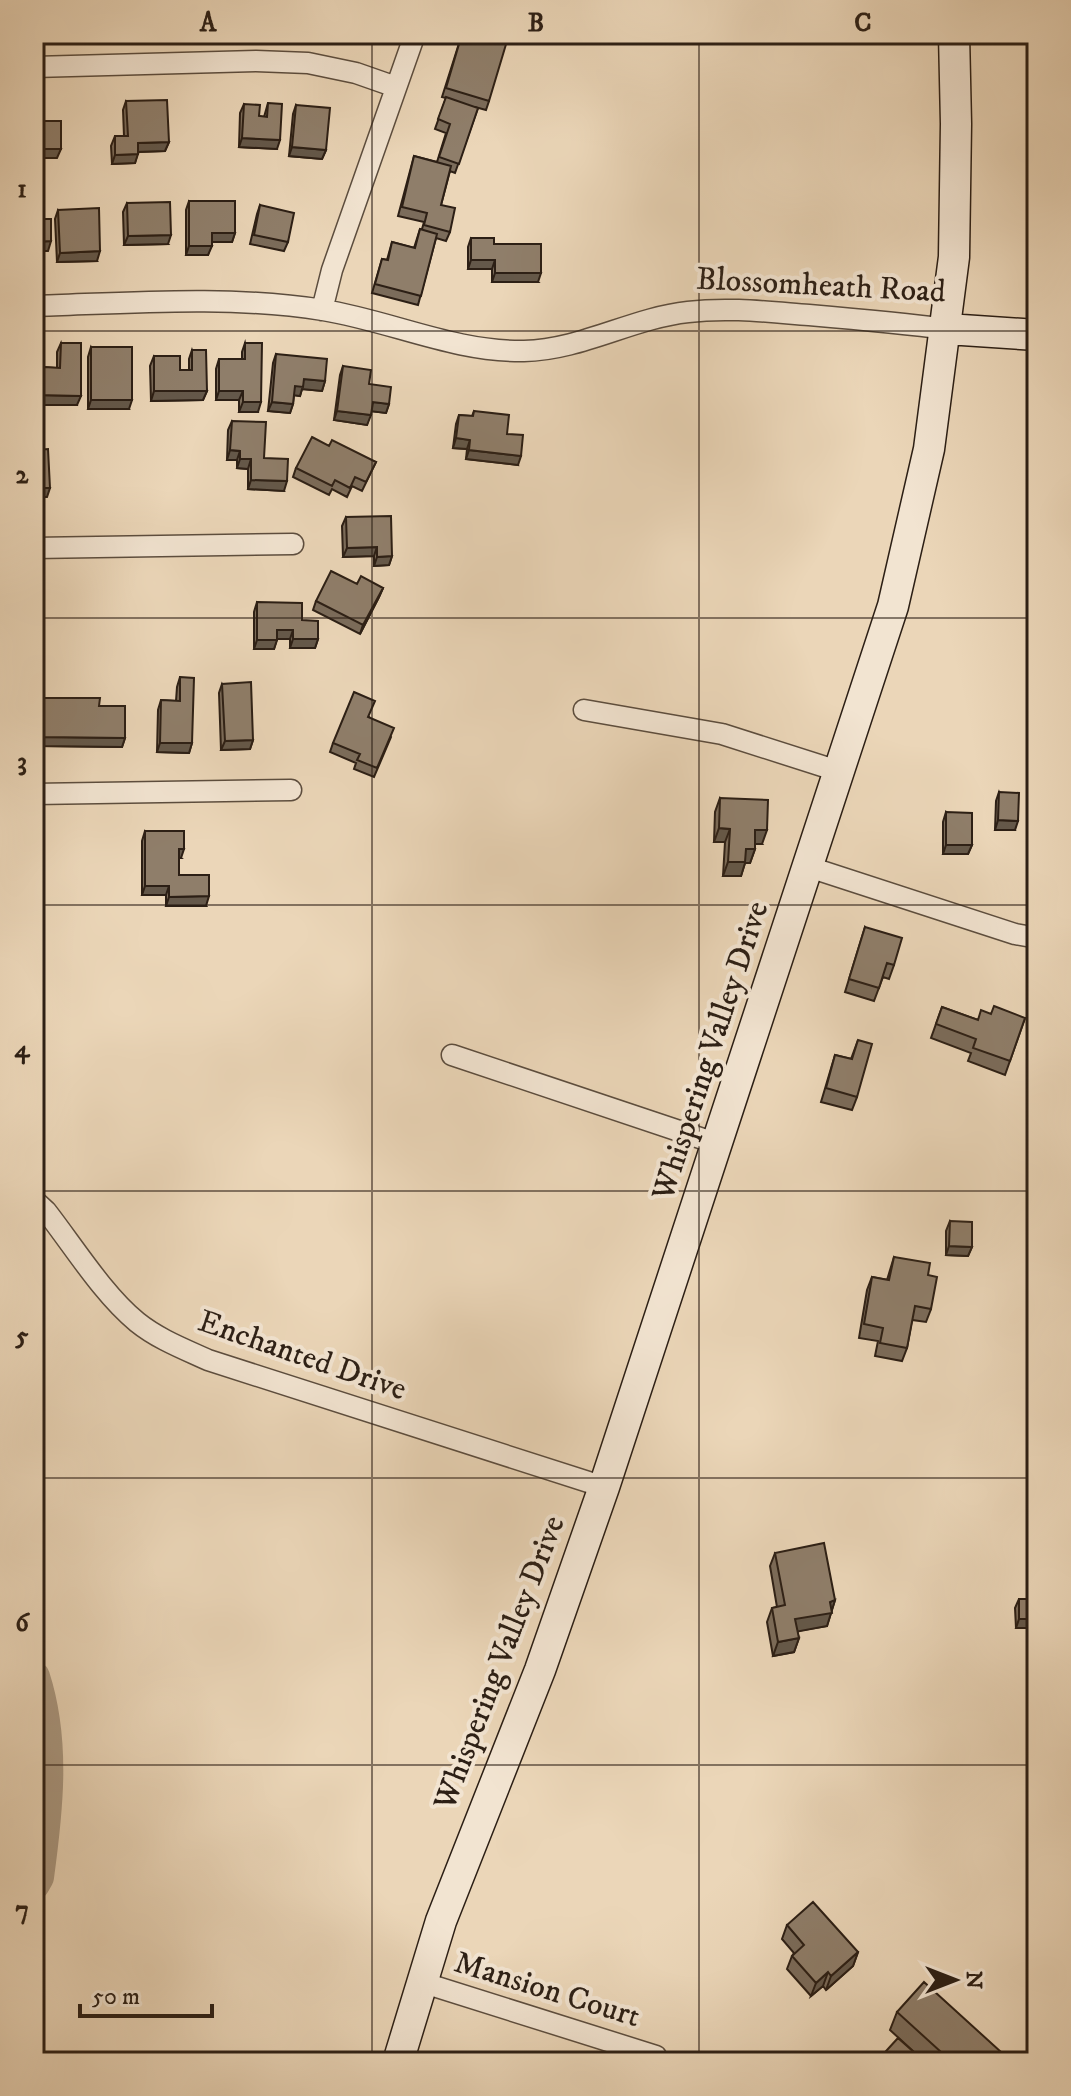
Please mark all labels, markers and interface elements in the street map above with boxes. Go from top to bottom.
text: A [199,7,218,40]
text: B [528,7,544,40]
text: C [854,7,872,40]
text: 1 [17,173,27,206]
street label: Blossomheath Road [695,259,947,313]
text: 2 [16,459,30,492]
text: 3 [17,746,27,779]
street label: Whispering Valley Drive [643,896,778,1207]
text: 4 [15,1033,31,1066]
street label: Enchanted Drive [193,1302,411,1410]
text: 5 [15,1320,29,1353]
street label: Whispering Valley Drive [425,1510,575,1817]
text: 6 [15,1607,30,1640]
text: 7 [15,1894,29,1927]
north arrow [915,1940,995,2020]
street label: Mansion Court [449,1943,645,2037]
scale bar [80,1968,212,2018]
text: N [960,1971,987,1989]
text: 50 m [92,1982,140,2012]

